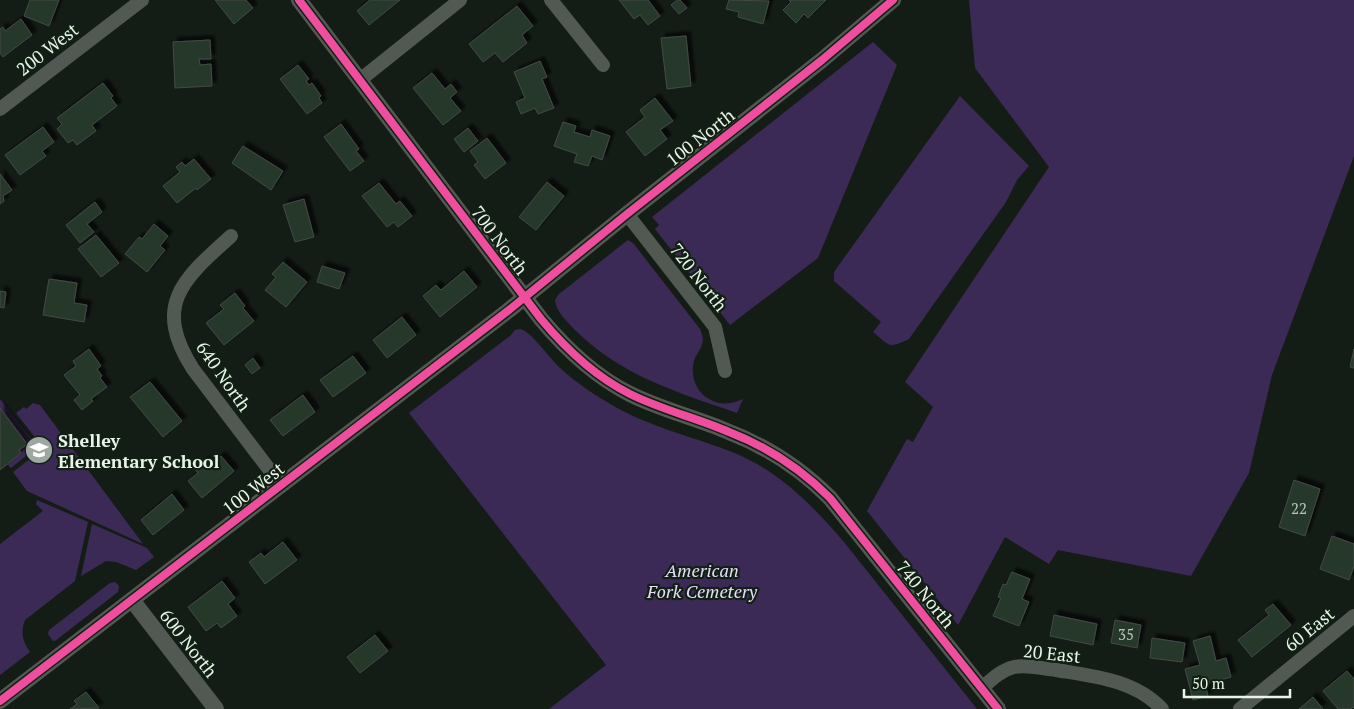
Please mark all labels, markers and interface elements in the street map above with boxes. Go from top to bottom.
street label: 200 West [11,17,83,81]
street label: 100 North [661,103,739,171]
street label: 700 North [466,201,534,280]
street label: 720 North [665,238,733,316]
street label: 640 North [191,336,257,416]
place label: Shelley Elementary School [58,428,220,473]
school or university icon: Shelley Elementary School [24,435,54,465]
street label: 100 West [217,456,289,520]
house number: 22 [1291,498,1307,518]
street label: 740 North [891,555,961,633]
park label: American Fork Cemetery [646,558,758,603]
street label: 60 East [1279,601,1339,656]
street label: 600 North [155,604,223,682]
house number: 35 [1118,624,1134,644]
street label: 20 East [1022,638,1082,668]
scale bar [1184,666,1290,698]
text: 50 m [1192,673,1225,693]

